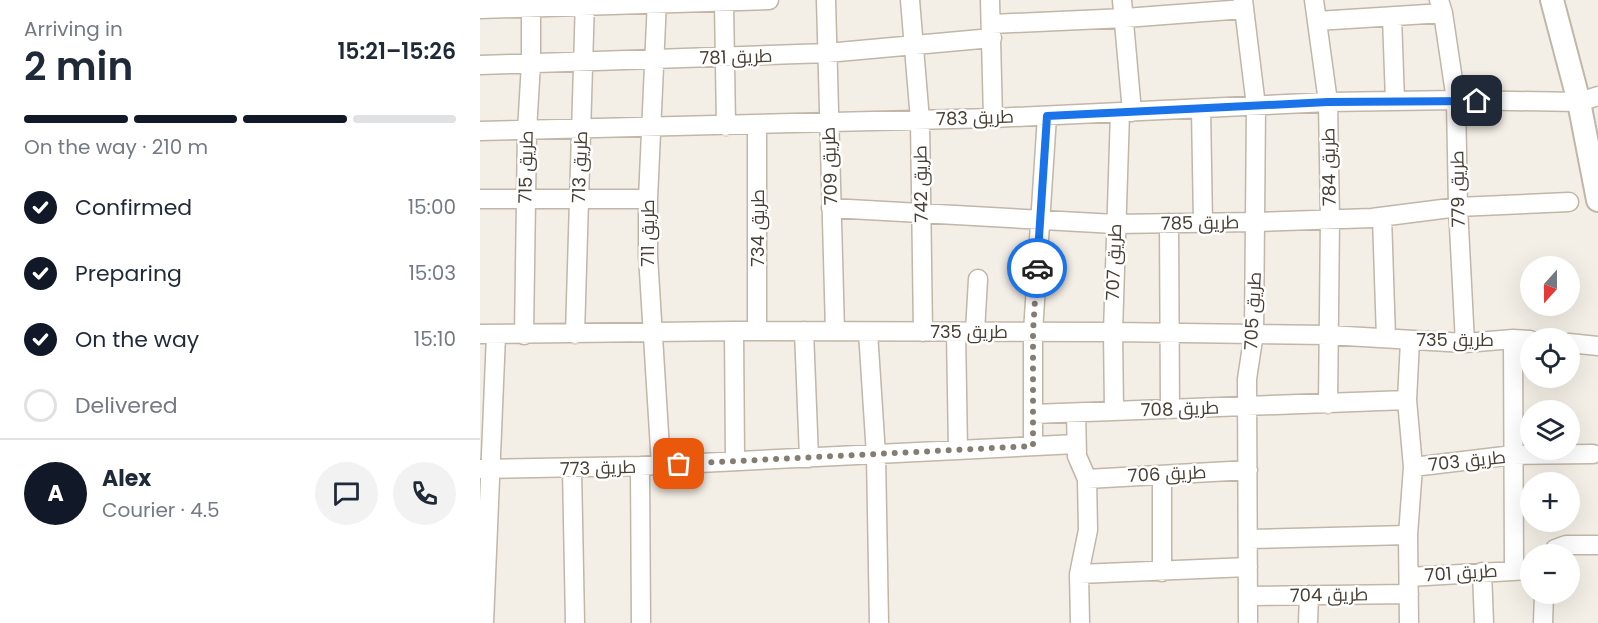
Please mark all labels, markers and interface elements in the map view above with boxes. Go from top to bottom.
text: Arriving in [24,15,123,43]
text: 15:21–15:26 [337,36,456,67]
text: 2 min [24,39,133,94]
street label: طريق 781 [699,43,773,70]
pin [1451,75,1502,126]
icon: home [1460,84,1493,117]
street label: طريق 783 [936,104,1014,131]
street label: طريق 709 [816,126,843,206]
street label: طريق 784 [1315,128,1342,206]
street label: طريق 715 [512,130,539,204]
street label: طريق 713 [566,130,593,203]
text: On the way · 210 m [24,133,208,161]
street label: طريق 742 [907,145,934,223]
street label: طريق 779 [1444,150,1471,228]
street label: طريق 734 [745,189,770,267]
icon: check [24,191,57,224]
text: Confirmed [75,192,192,223]
text: 15:00 [408,193,456,221]
street label: طريق 711 [635,199,660,267]
street label: طريق 785 [1161,209,1239,236]
street label: طريق 707 [1100,223,1127,301]
courier [1007,238,1067,298]
icon: car [1021,252,1054,285]
north arrow [1520,256,1580,316]
map controls [1520,256,1580,604]
icon: check [24,257,57,290]
text: Preparing [75,258,182,289]
text: 15:03 [408,259,456,287]
street label: طريق 705 [1238,271,1267,351]
street label: طريق 735 [930,319,1008,344]
icon: check [24,323,57,356]
text: On the way [75,324,199,355]
text: 15:10 [414,325,456,353]
street label: طريق 735 [1416,327,1494,352]
button: locate [1520,328,1580,388]
text: Delivered [75,390,178,421]
street label: طريق 708 [1140,395,1220,422]
button: layers [1520,400,1580,460]
pin [653,438,704,489]
street label: طريق 703 [1427,444,1507,477]
icon: bag [662,447,695,480]
street label: طريق 773 [559,454,636,481]
street label: طريق 706 [1127,459,1207,488]
button: chat [315,462,378,525]
button: phone [393,462,456,525]
text: Alex [102,463,151,494]
button: + [1520,472,1580,532]
text: A [47,478,64,509]
text: Courier · 4.5 [102,496,220,524]
button: − [1520,544,1580,604]
street label: طريق 701 [1424,557,1498,588]
street label: طريق 704 [1290,581,1368,608]

